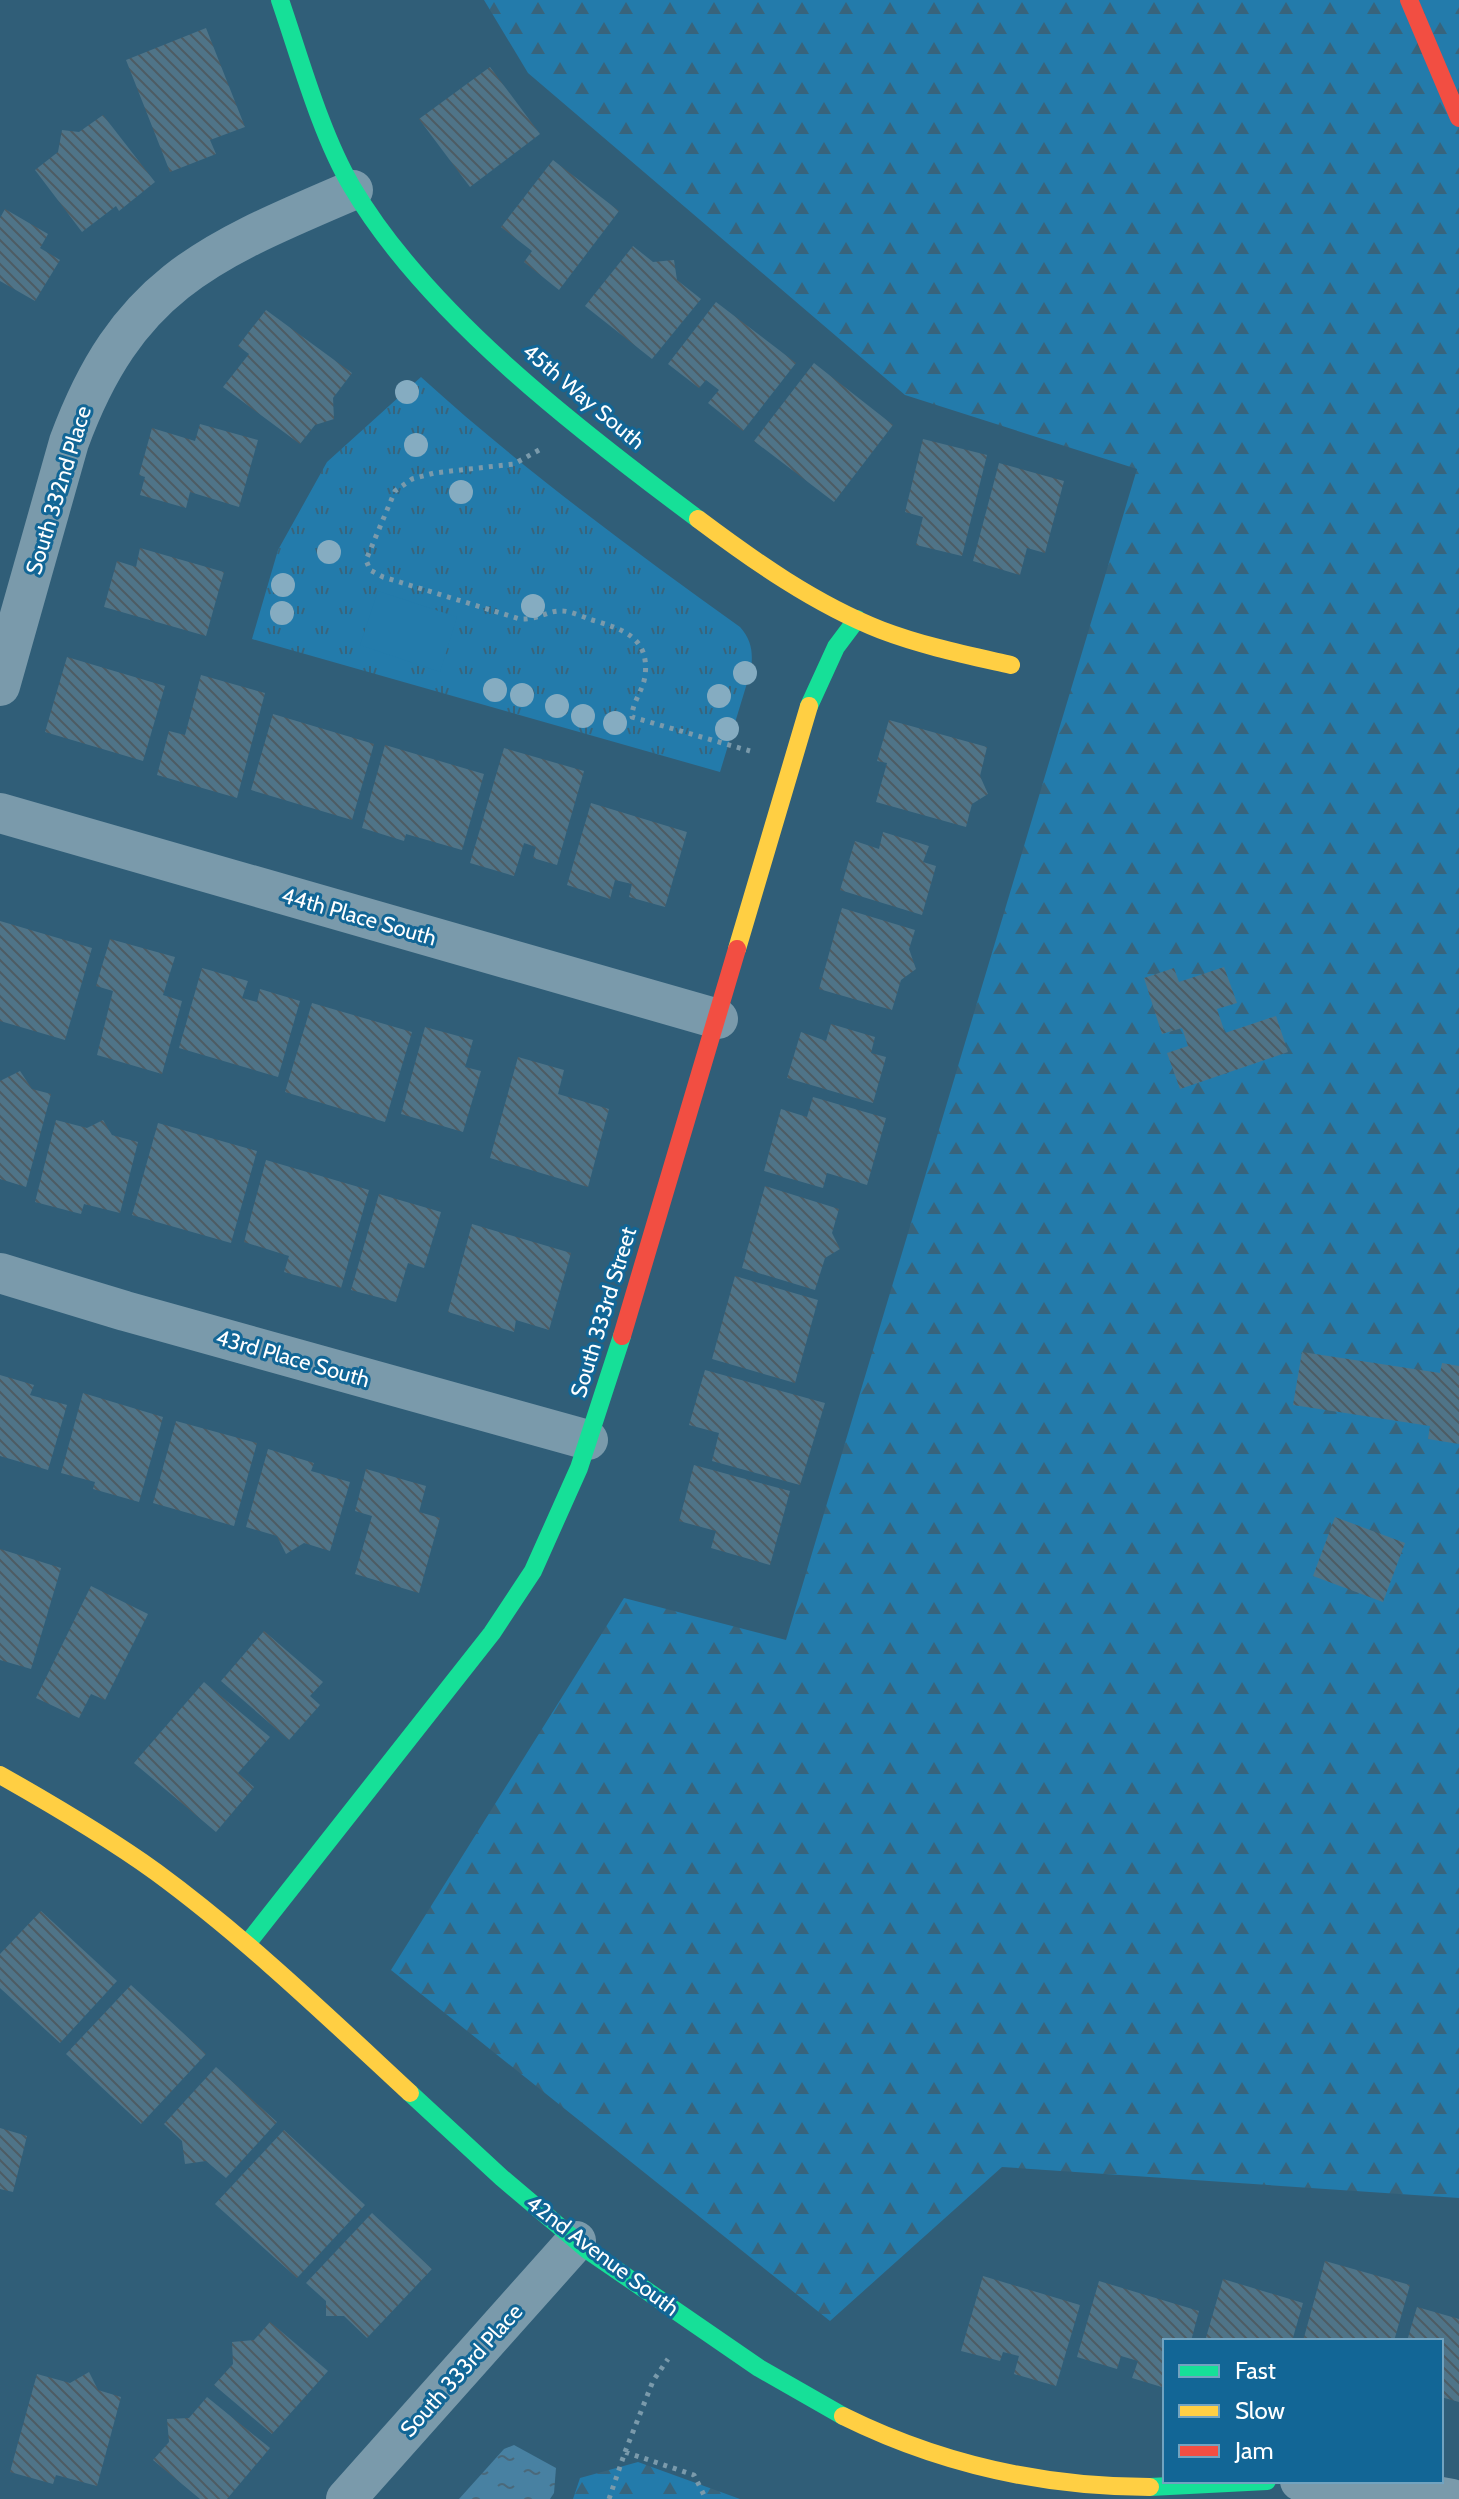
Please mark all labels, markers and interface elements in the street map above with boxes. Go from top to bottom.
street label: 45th Way South [517,338,650,455]
street label: South 332nd Place [20,403,97,578]
street label: 44th Place South [278,881,439,951]
street label: South 333rd Street [565,1223,642,1401]
street label: 43rd Place South [213,1324,373,1393]
street label: 42nd Avenue South [521,2189,684,2322]
street label: South 333rd Place [395,2298,528,2442]
legend [1163,2339,1443,2483]
text: Fast [1235,2356,1276,2385]
text: Slow [1235,2396,1285,2425]
text: Jam [1234,2436,1273,2465]

